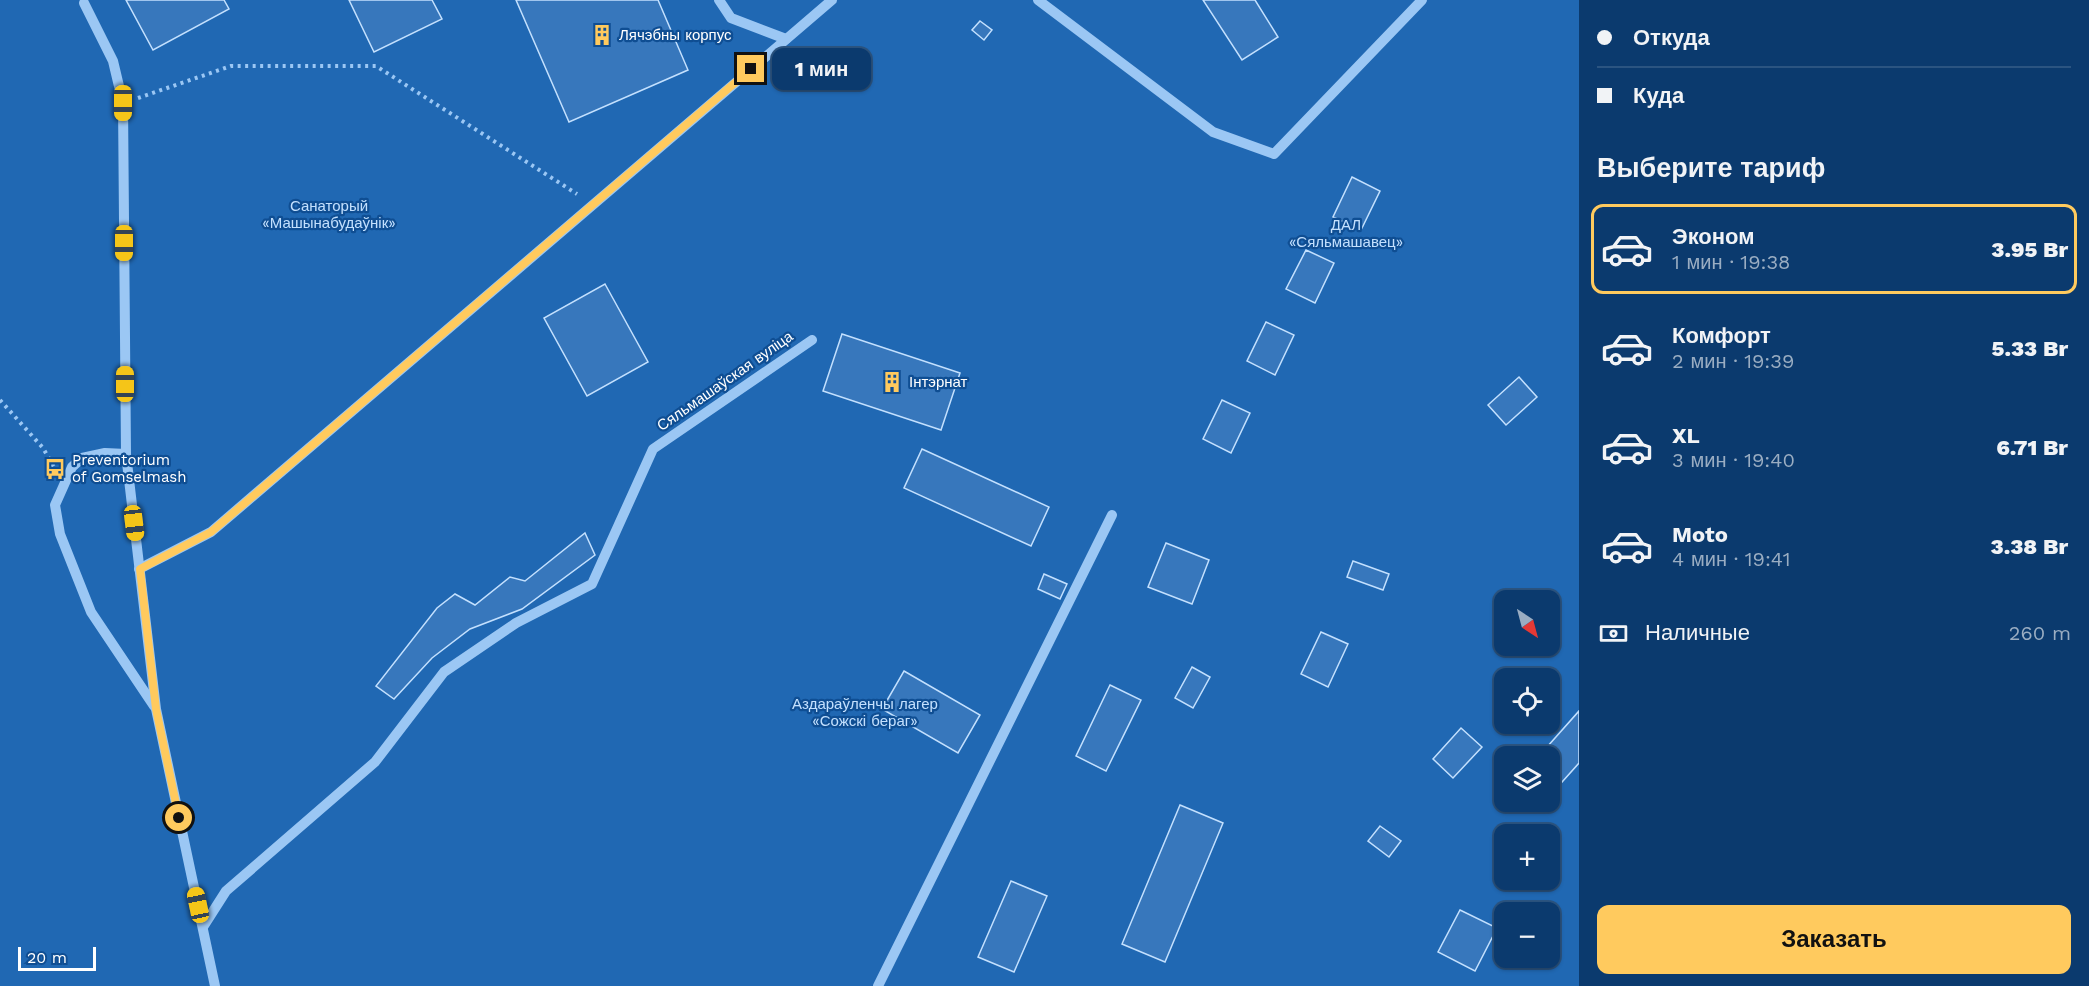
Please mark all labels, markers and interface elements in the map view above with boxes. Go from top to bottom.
building icon: Лячэбны корпус [590,23,614,47]
text: Откуда [1633,25,1710,50]
place label: Лячэбны корпус [619,26,732,44]
callout: 1 мин [772,48,871,90]
route end [737,55,764,82]
text: 1 мин [795,57,848,81]
text: Куда [1633,83,1684,108]
car [114,85,132,121]
text: Выберите тариф [1597,152,1825,184]
park label: Санаторый «Машынабудаўнік» [262,197,396,232]
park label: ДАЛ «Сяльмашавец» [1289,216,1403,251]
icon: car [1600,222,1654,276]
text: Эконом [1672,224,1755,249]
car [115,225,133,261]
text: 3.95 Br [1991,237,2068,262]
text: 1 мин · 19:38 [1672,250,1790,274]
icon: car [1600,321,1654,375]
text: Комфорт [1672,323,1771,348]
street label: Сяльмашаўская вуліца [654,327,797,435]
text: 5.33 Br [1992,336,2068,361]
text: 2 мин · 19:39 [1672,349,1794,373]
car [116,366,134,402]
building icon: Інтэрнат [880,370,904,394]
place label: Інтэрнат [909,373,968,391]
icon: car [1600,420,1654,474]
text: XL [1672,423,1700,448]
text: 6.71 Br [1996,435,2068,460]
text: 3 мин · 19:40 [1672,448,1795,472]
place label: Preventorium of Gomselmash [72,451,187,486]
bus stop icon: Preventorium of Gomselmash [43,457,67,481]
car [123,504,145,542]
icon: car [1600,519,1654,573]
text: Moto [1672,522,1728,547]
text: 3.38 Br [1991,534,2068,559]
text: 4 мин · 19:41 [1672,547,1791,571]
north arrow [1494,590,1560,656]
map controls [1494,590,1560,968]
icon: cash [1597,617,1630,650]
text: Наличные [1645,620,1750,645]
text: 260 m [2009,621,2071,645]
button: locate [1494,668,1560,734]
park label: Аздараўленчы лагер «Сожскі бераг» [792,695,938,730]
button: layers [1494,746,1560,812]
route start [165,804,192,831]
button: + [1494,824,1560,890]
car [185,886,211,924]
button: − [1494,902,1560,968]
button: Заказать [1597,905,2071,974]
scale bar [18,944,96,972]
text: 20 m [27,948,67,967]

